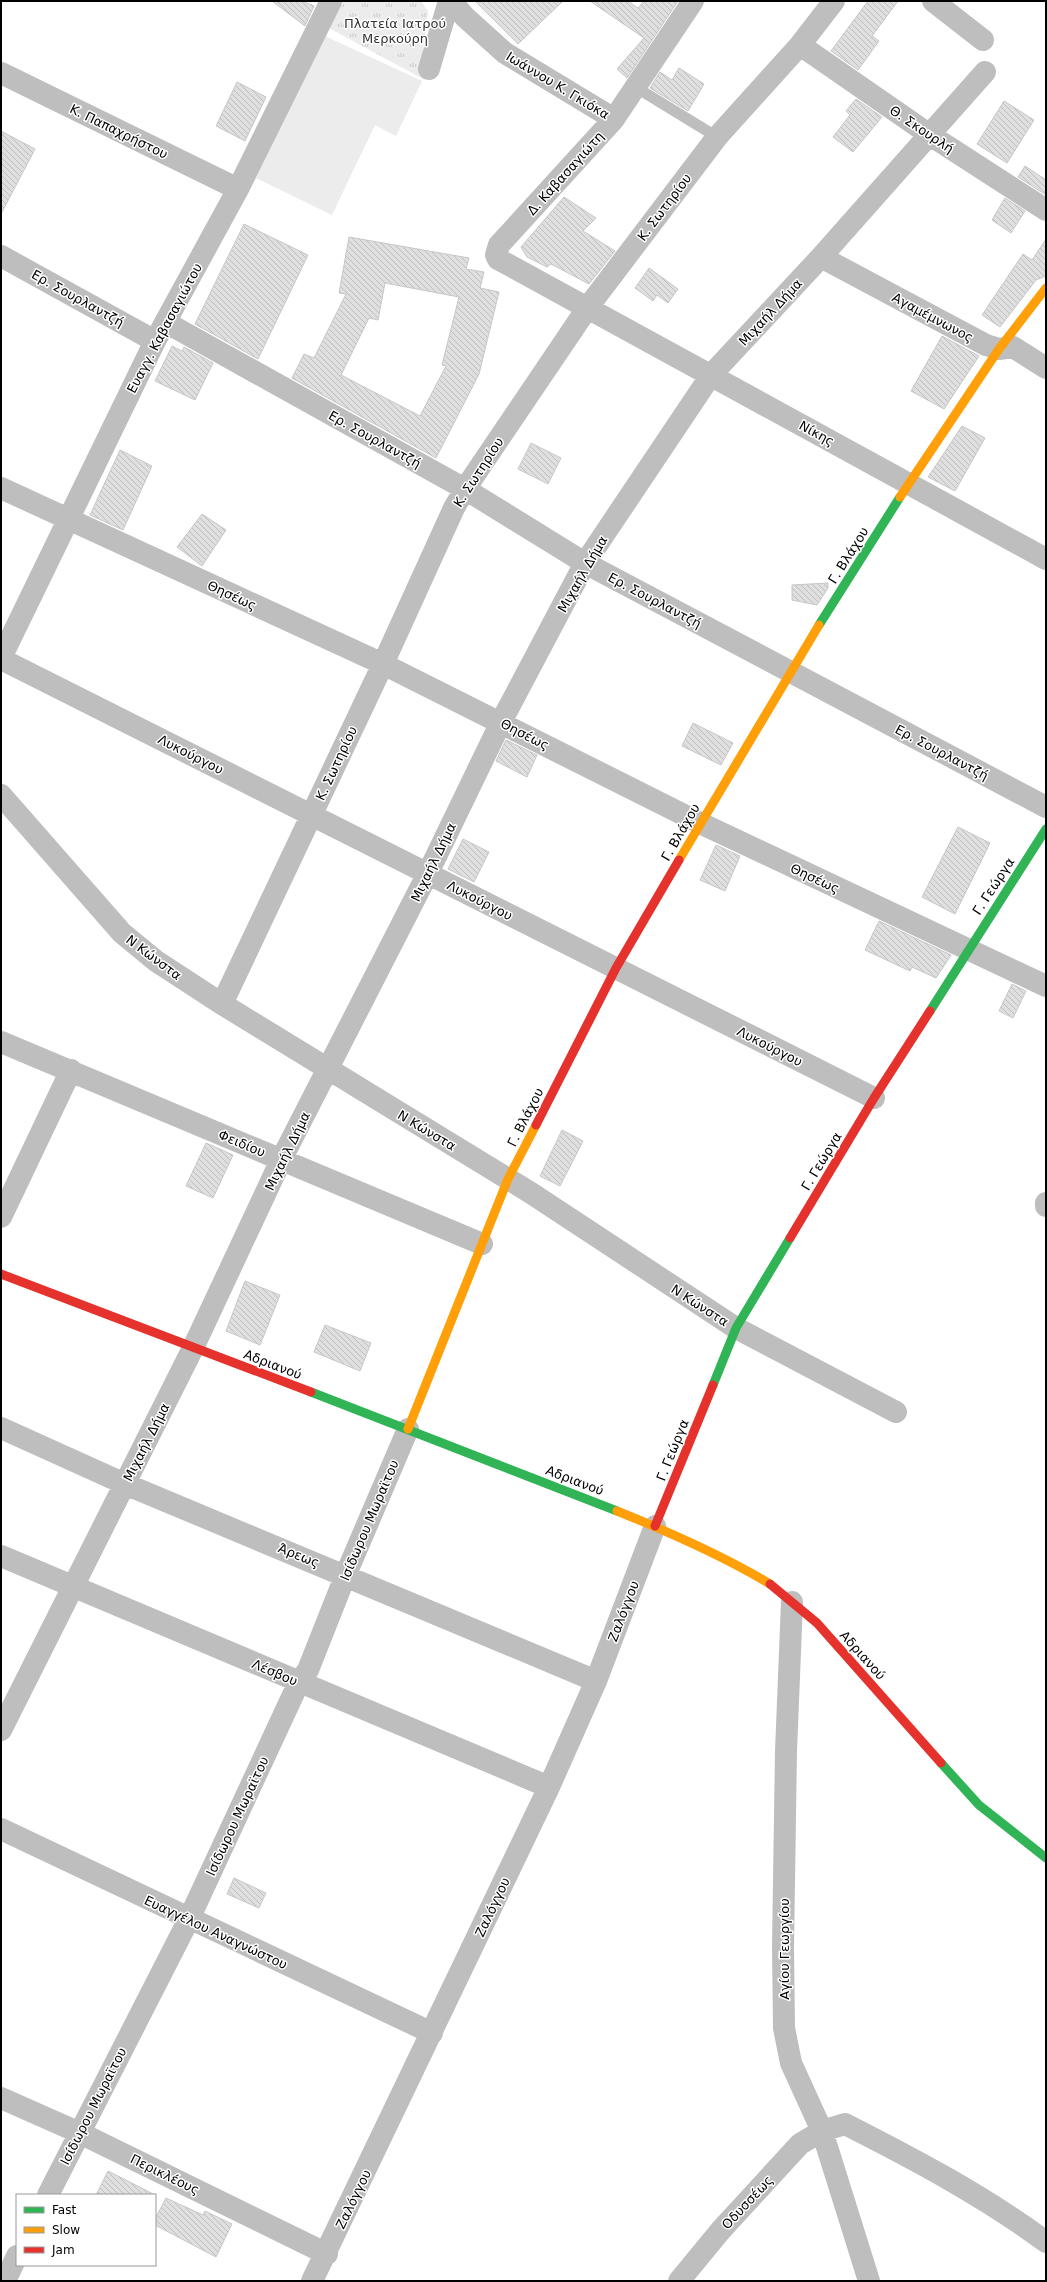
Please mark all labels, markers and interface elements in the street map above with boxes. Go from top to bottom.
park label: Πλατεία Ιατρού Μερκούρη [344,16,446,46]
street label: Ιωάννου Κ. Γκιόκα [503,49,612,122]
street label: Κ. Παπαχρήστου [67,101,170,162]
street label: Θ. Σκουρλή [887,102,957,156]
street label: Δ. Καβασαγιώτη [524,129,607,218]
street label: Κ. Σωτηρίου [634,171,694,244]
street label: Ευαγγ. Καβασαγιώτου [124,261,205,396]
street label: Ερ. Σουρλαντζή [29,267,127,330]
street label: Μιχαήλ Δήμα [736,276,805,349]
street label: Αγαμέμνωνος [890,290,976,345]
street label: Ερ. Σουρλαντζή [326,408,424,471]
street label: Νίκης [797,418,837,449]
street label: Κ. Σωτηρίου [450,435,507,510]
street label: Γ. Βλάχου [825,524,872,586]
street label: Μιχαήλ Δήμα [555,533,610,615]
street label: Ερ. Σουρλαντζή [606,570,704,631]
street label: Θησέως [205,578,259,613]
street label: Θησέως [498,716,551,753]
street label: Ερ. Σουρλαντζή [893,722,991,783]
street label: Κ. Σωτηρίου [313,724,360,803]
street label: Λυκούργου [156,732,226,777]
street label: Γ. Βλάχου [658,801,703,864]
street label: Μιχαήλ Δήμα [408,820,459,904]
street label: Γ. Γεώργα [969,855,1017,918]
street label: Θησέως [788,861,842,896]
street label: Λυκούργου [445,878,515,923]
street label: Ν Κώνστα [123,932,184,983]
street label: Λυκούργου [735,1024,805,1069]
street label: Γ. Βλάχου [504,1085,547,1149]
street label: Ν Κώνστα [395,1107,459,1154]
street label: Μιχαήλ Δήμα [262,1109,313,1193]
street label: Φειδίου [216,1127,268,1160]
street label: Γ. Γεώργα [798,1129,845,1193]
street label: Ν Κώνστα [668,1281,731,1329]
street label: Αδριανού [242,1347,304,1382]
street label: Μιχαήλ Δήμα [120,1401,173,1484]
street label: Γ. Γεώργα [653,1417,692,1483]
street label: Ισίδωρου Μωραϊτου [337,1458,402,1583]
street label: Αδριανού [544,1463,606,1498]
street label: Άρεως [276,1540,321,1570]
street label: Ζαλόγγου [605,1579,642,1644]
street label: Αδριανού [837,1628,889,1683]
street label: Λέσβου [250,1656,300,1689]
street label: Ισίδωρου Μωραϊτου [203,1754,272,1878]
street label: Ζαλόγγου [472,1875,513,1939]
street label: Ευαγγέλου Αναγνώστου [142,1893,290,1972]
street label: Αγίου Γεωργίου [777,1898,792,2000]
street label: Ισίδωρου Μωραϊτου [57,2045,130,2167]
street label: Περικλέους [128,2151,202,2198]
street label: Ζαλόγγου [333,2167,374,2231]
street label: Οδυσσέως [719,2172,776,2232]
legend [16,2194,156,2266]
text: Fast [52,2203,76,2217]
text: Slow [52,2223,80,2237]
text: Jam [51,2243,75,2257]

